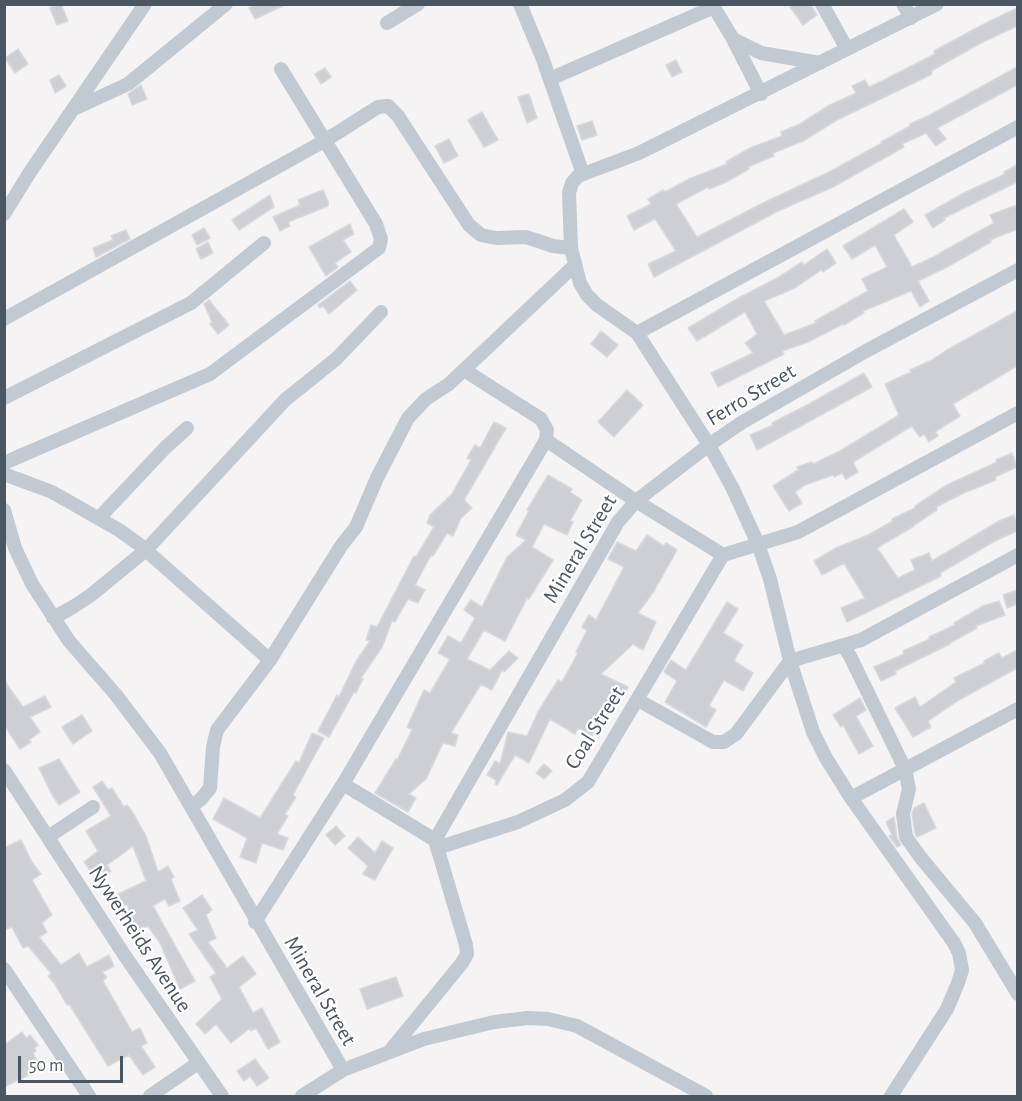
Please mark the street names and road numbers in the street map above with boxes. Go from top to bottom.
street label: Ferro Street [702,358,800,432]
street label: Mineral Street [537,490,623,608]
street label: Coal Street [559,682,631,774]
street label: Nywerheids Avenue [83,861,197,1017]
street label: Mineral Street [278,932,362,1050]

